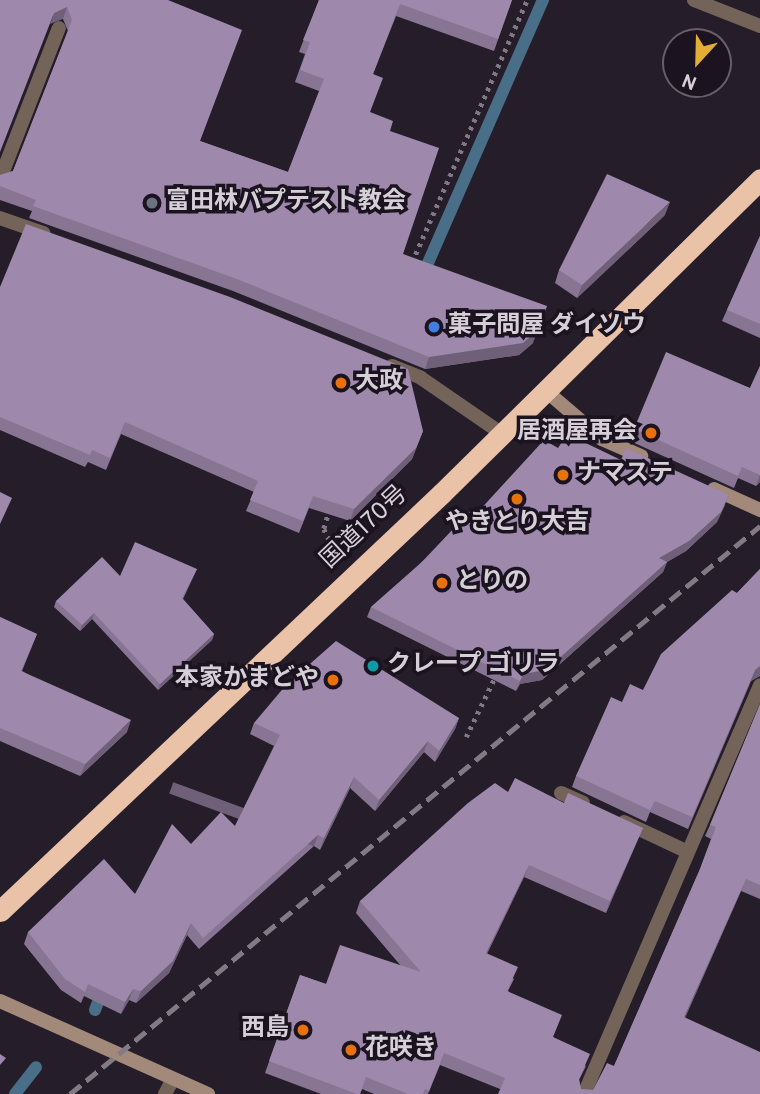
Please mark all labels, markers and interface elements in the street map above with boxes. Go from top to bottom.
north arrow [662,28,732,98]
text: N [679,67,701,94]
place label: 富田林バプテスト教会 [166,189,406,217]
marker: 富田林バプテスト教会 [144,195,160,211]
place label: 菓子問屋 ダイソウ [448,313,646,341]
marker: 菓子問屋 ダイソウ [426,319,442,335]
place label: 大政 [355,369,403,397]
marker: 大政 [333,375,349,391]
place label: 居酒屋再会 [517,419,637,447]
marker: 居酒屋再会 [643,425,659,441]
place label: ナマステ [577,461,673,489]
marker: ナマステ [555,467,571,483]
street label: 国道170号 [316,481,414,575]
marker: やきとり大吉 [509,491,525,507]
place label: やきとり大吉 [445,510,589,538]
place label: とりの [456,569,528,597]
marker: とりの [434,575,450,591]
place label: クレープ ゴリラ [387,652,561,680]
marker: クレープ ゴリラ [365,658,381,674]
place label: 本家かまどや [175,666,319,694]
marker: 本家かまどや [325,672,341,688]
place label: 西島 [241,1016,289,1044]
marker: 西島 [295,1022,311,1038]
place label: 花咲き [365,1036,437,1064]
marker: 花咲き [343,1042,359,1058]

